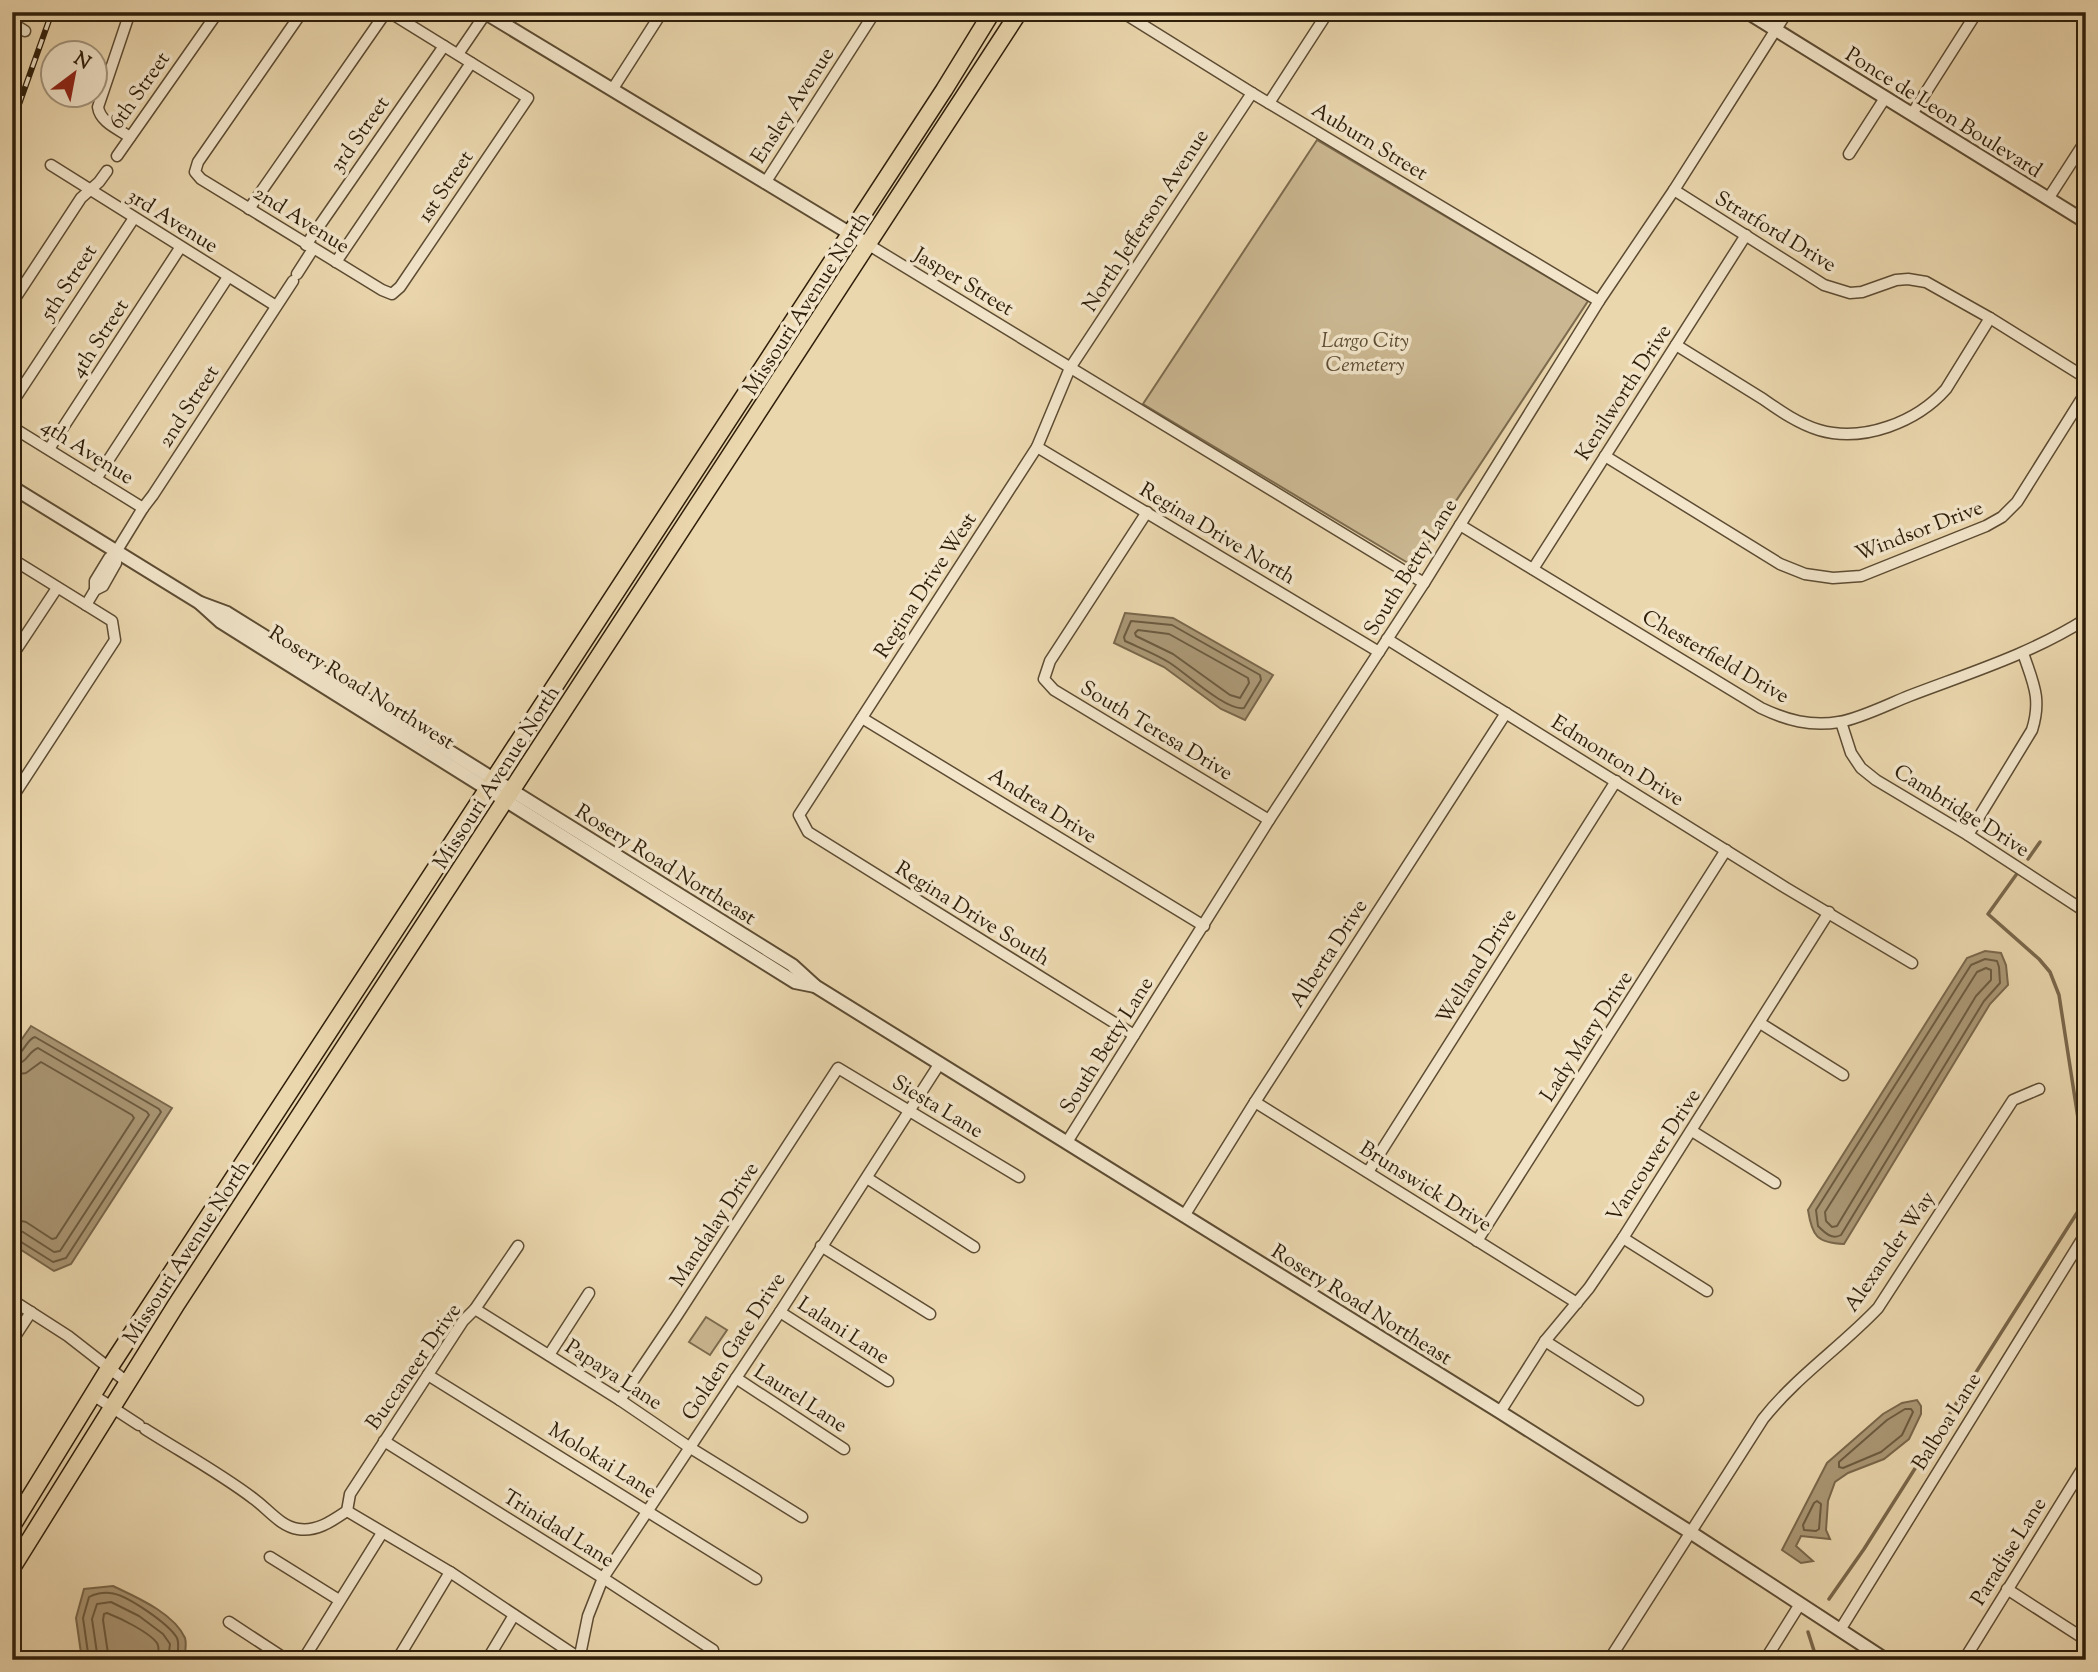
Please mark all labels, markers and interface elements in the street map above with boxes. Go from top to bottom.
north arrow [38,38,108,108]
street label: Ponce de Leon Boulevard [1839,41,2047,187]
street label: Ensley Avenue [745,42,843,170]
text: N [68,46,95,77]
street label: 6th Street [103,46,178,136]
street label: 3rd Street [323,91,398,179]
street label: Auburn Street [1305,96,1433,189]
street label: North Jefferson Avenue [1076,124,1217,318]
street label: 1st Street [411,145,482,229]
street label: 2nd Avenue [247,179,355,262]
street label: 3rd Avenue [120,182,223,262]
street label: Stratford Drive [1708,185,1842,281]
street label: Missouri Avenue North [737,206,878,402]
street label: 5th Street [33,239,106,328]
street label: Jasper Street [906,240,1019,324]
street label: 4th Street [64,294,137,384]
street label: Kenilworth Drive [1569,319,1680,467]
park label: Largo City Cemetery [1321,327,1409,381]
street label: 2nd Street [152,360,227,454]
street label: 4th Avenue [35,412,139,493]
street label: Regina Drive North [1133,476,1301,593]
street label: South Betty Lane [1357,494,1466,642]
street label: Windsor Drive [1851,494,1988,570]
street label: Regina Drive West [868,507,985,665]
street label: Chesterfield Drive [1636,603,1794,712]
street label: Rosery Road Northwest [262,619,460,758]
street label: South Teresa Drive [1074,674,1238,789]
street label: Missouri Avenue North [427,680,568,876]
street label: Edmonton Drive [1545,709,1689,815]
street label: Cambridge Drive [1887,758,2035,866]
street label: Andrea Drive [982,761,1102,852]
street label: Rosery Road Northeast [569,798,761,934]
street label: Regina Drive South [889,855,1055,974]
street label: Alberta Drive [1283,894,1376,1014]
street label: Welland Drive [1430,903,1525,1031]
street label: Lady Mary Drive [1534,966,1641,1108]
street label: South Betty Lane [1053,972,1162,1120]
street label: Siesta Lane [885,1069,988,1147]
street label: Vancouver Drive [1600,1083,1709,1229]
street label: Brunswick Drive [1353,1135,1497,1240]
street label: Missouri Avenue North [117,1155,258,1351]
street label: Mandalay Drive [664,1157,767,1293]
street label: Alexander Way [1838,1185,1944,1319]
street label: Rosery Road Northeast [1265,1238,1457,1374]
street label: Golden Gate Drive [675,1267,794,1427]
street label: Lalani Lane [791,1290,895,1373]
street label: Buccaneer Drive [360,1298,470,1437]
street label: Papaya Lane [558,1333,668,1418]
street label: Laurel Lane [747,1358,853,1441]
street label: Balboa Lane [1906,1367,1990,1477]
street label: Molokai Lane [542,1416,662,1507]
street label: Trinidad Lane [496,1483,620,1576]
street label: Paradise Lane [1964,1492,2055,1612]

